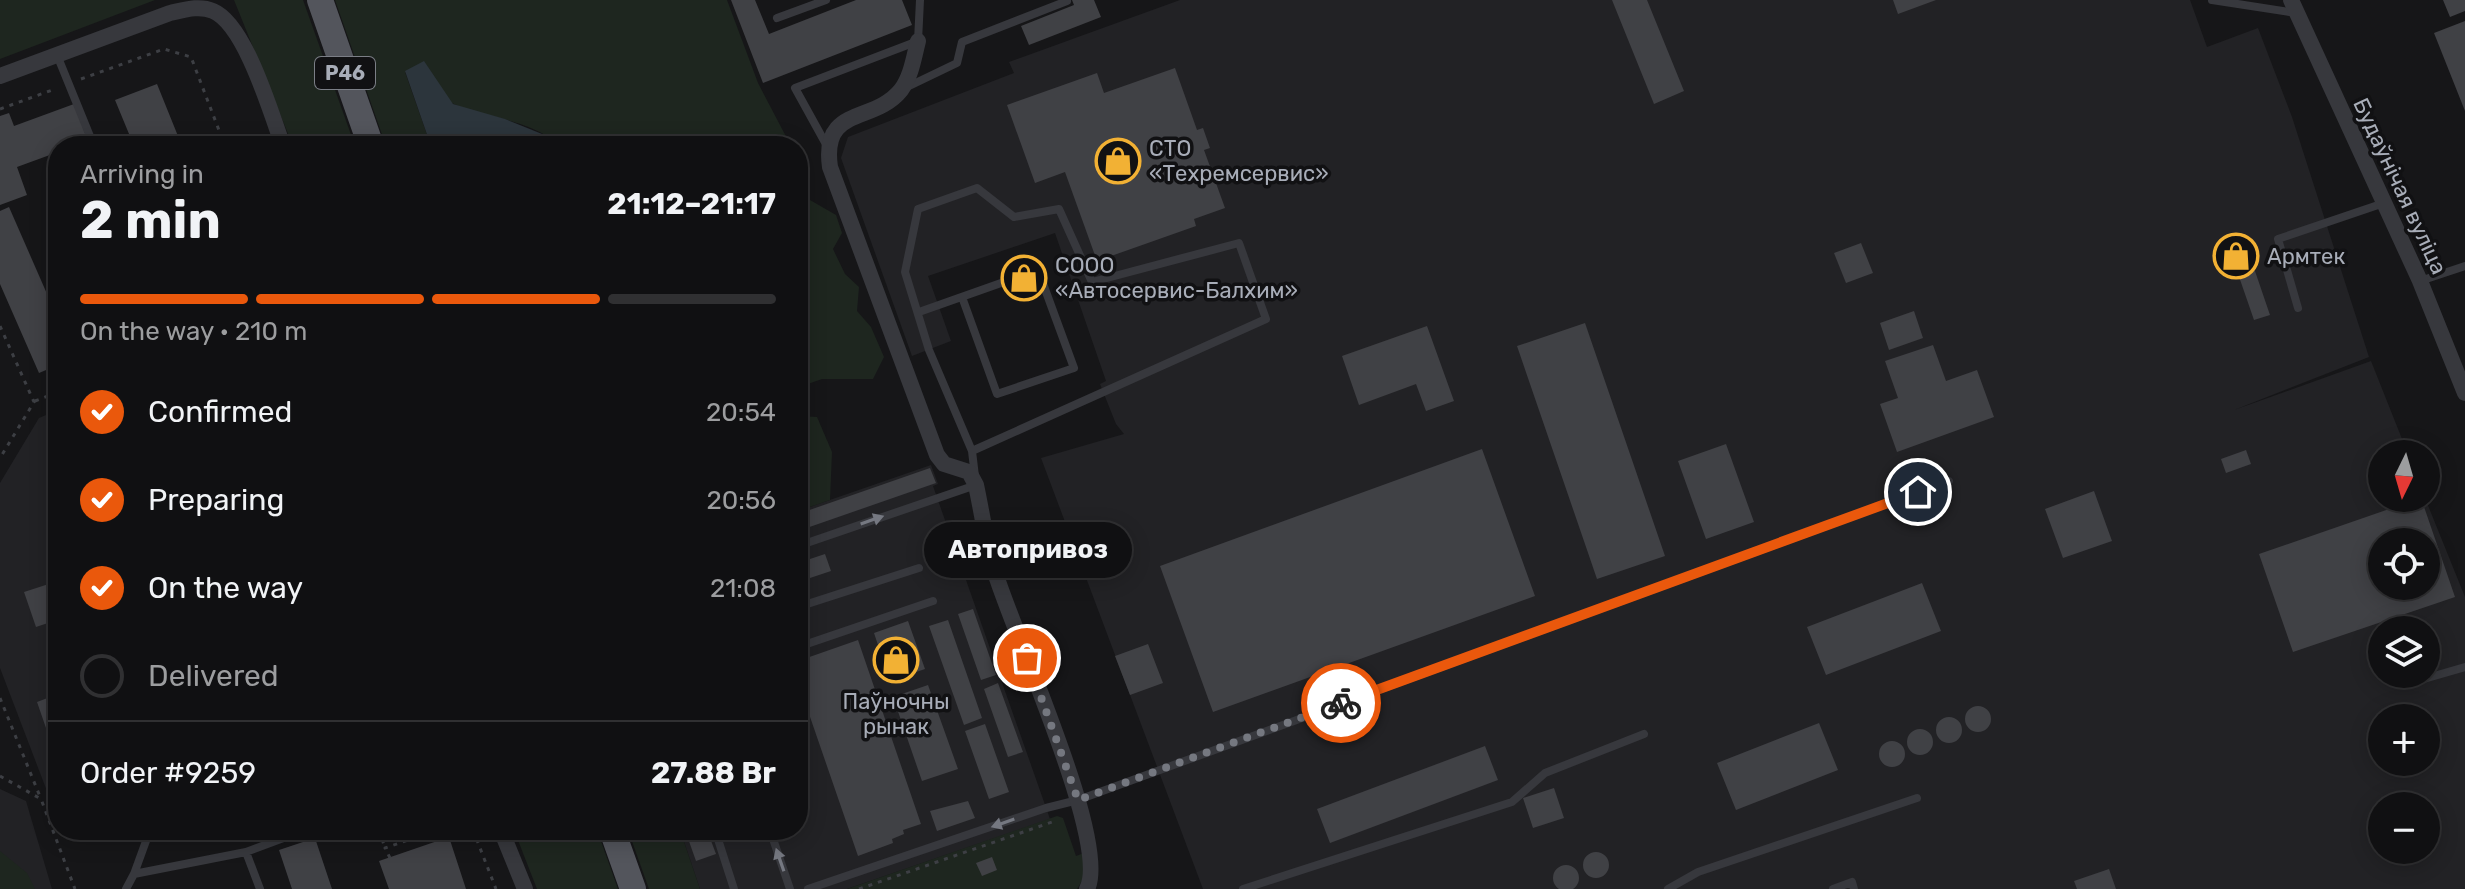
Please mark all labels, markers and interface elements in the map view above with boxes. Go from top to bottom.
road number: Р46 [315,57,375,89]
street label: Будаўнічая вуліца [2347,94,2453,278]
place label: СТО «Техремсервис» [1149,135,1329,187]
shop icon: СТО «Техремсервис» [1094,137,1142,185]
text: Arriving in [80,159,204,190]
text: 21:12–21:17 [607,186,776,222]
text: 2 min [80,189,221,251]
shop icon: Армтек [2212,232,2260,280]
place label: Армтек [2267,243,2345,270]
place label: СООО «Автосервис-Балхим» [1055,252,1298,304]
shop icon: СООО «Автосервис-Балхим» [1000,254,1048,302]
text: On the way · 210 m [80,316,307,347]
icon: check [80,390,124,434]
text: Confirmed [148,394,292,430]
text: 20:54 [706,397,776,428]
north arrow [2368,440,2440,512]
map controls [2368,440,2440,864]
pin [1884,458,1952,526]
icon: home [1896,470,1940,514]
icon: check [80,478,124,522]
text: Preparing [148,482,284,518]
text: 20:56 [706,485,776,516]
one-way arrow [860,513,884,526]
callout: Автопривоз [923,522,1131,578]
button: locate [2368,528,2440,600]
text: Автопривоз [948,534,1108,565]
icon: check [80,566,124,610]
text: On the way [148,570,303,606]
text: 21:08 [710,573,776,604]
button: layers [2368,616,2440,688]
pin [993,624,1061,692]
shop icon: Паўночны рынак [872,636,920,684]
icon: bag [1005,636,1049,680]
text: Delivered [148,658,279,694]
courier [1301,663,1381,743]
icon: bike [1319,681,1363,725]
place label: Паўночны рынак [842,688,950,740]
button: + [2368,704,2440,776]
text: Order #9259 [80,755,256,791]
text: 27.88 Br [651,755,776,791]
button: − [2368,792,2440,864]
one-way arrow [991,817,1015,829]
one-way arrow [774,847,786,871]

